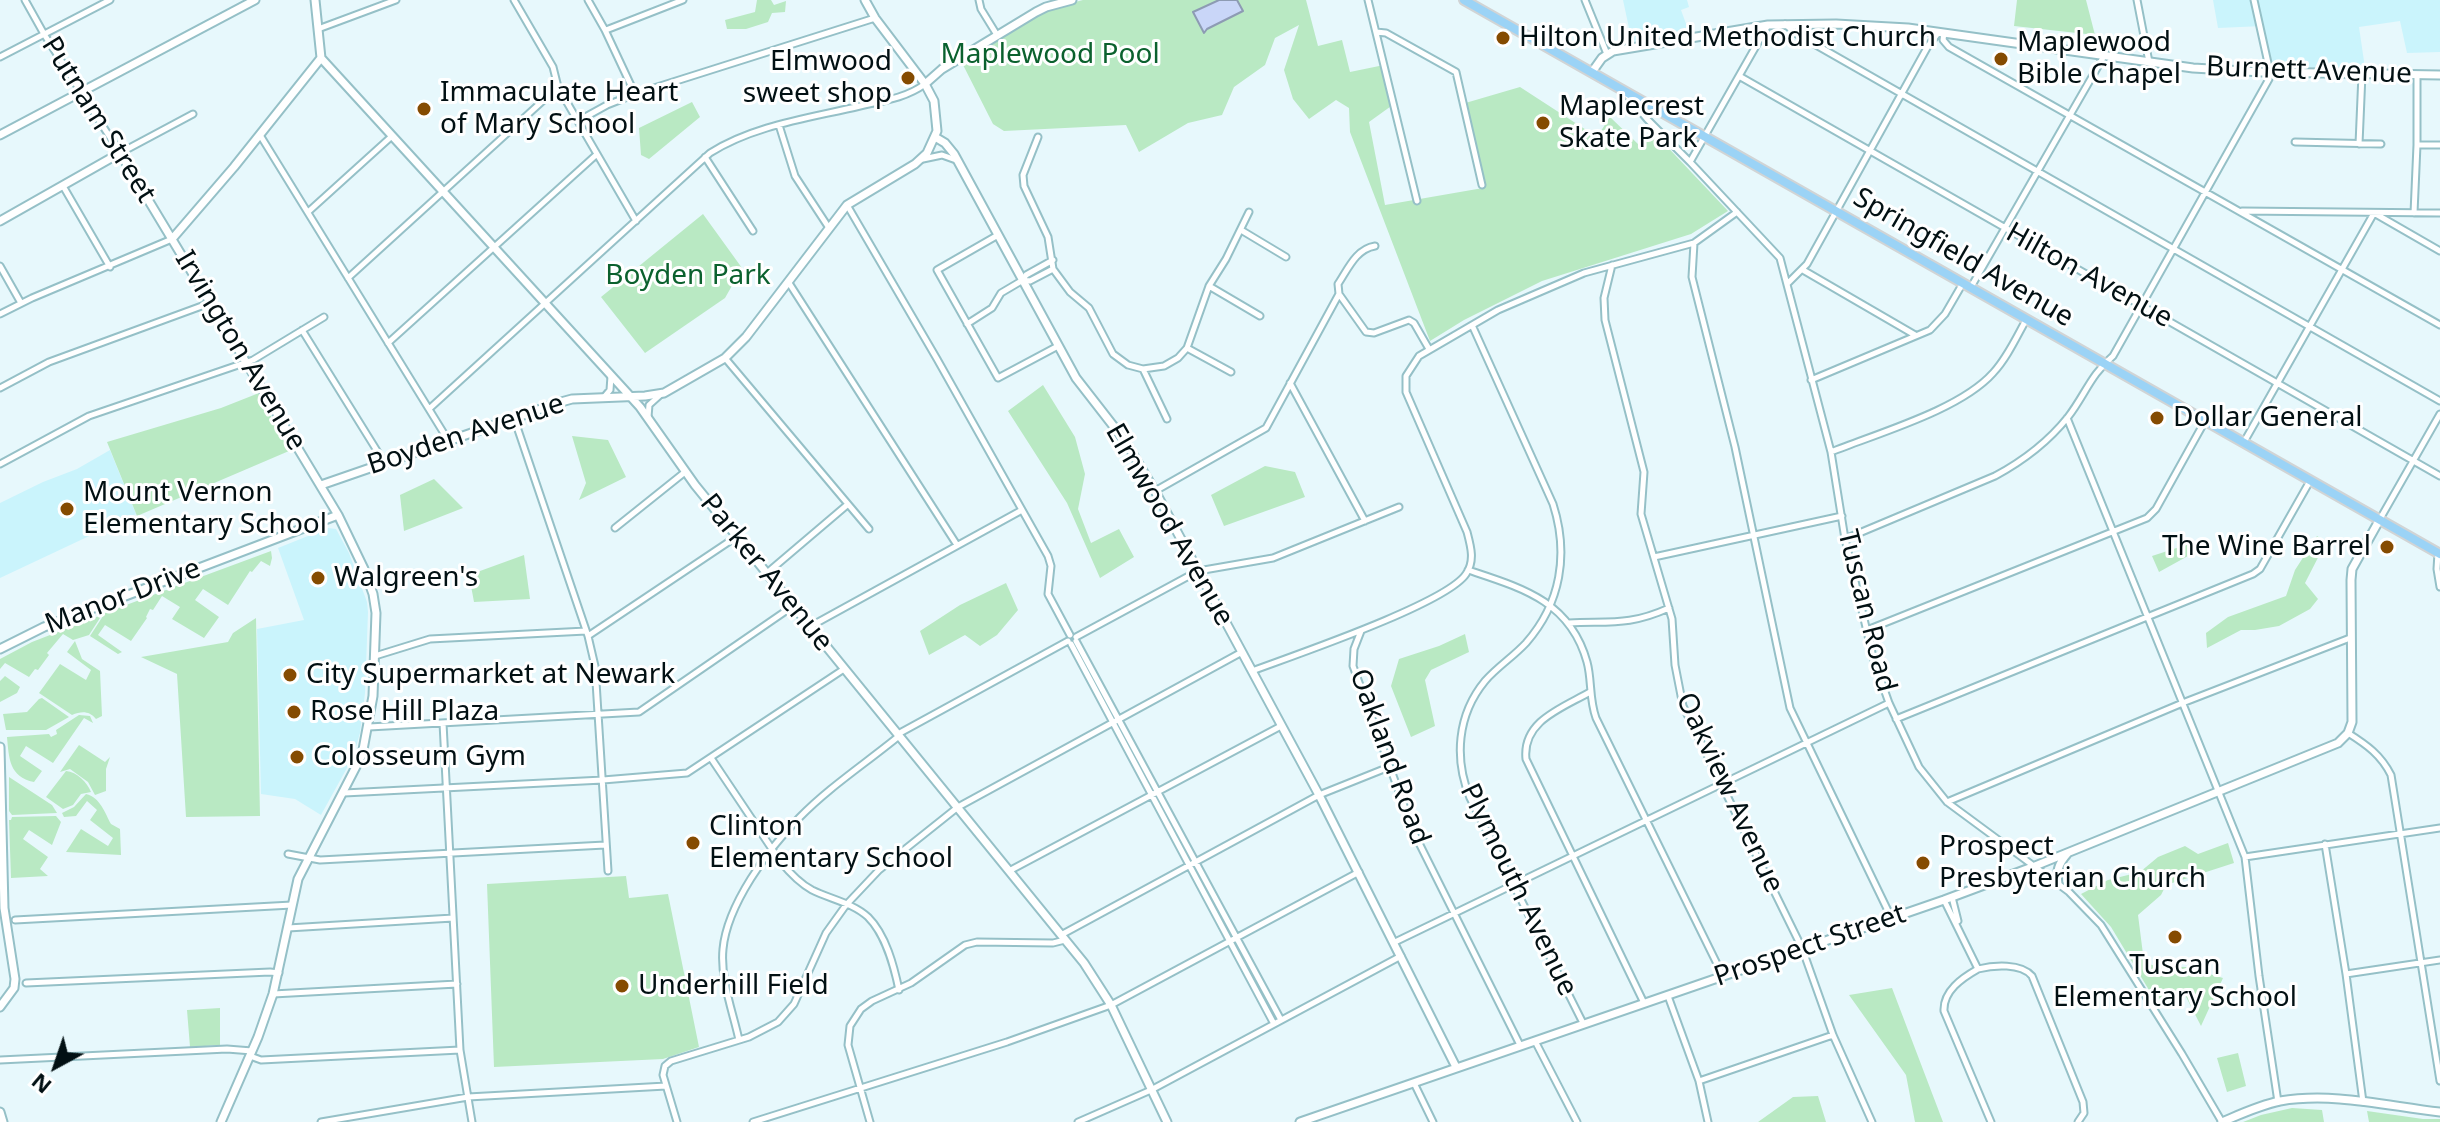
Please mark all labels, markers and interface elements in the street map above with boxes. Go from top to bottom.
place label: Hilton United Methodist Church [1519,21,1936,55]
place label: Maplewood Bible Chapel [2017,26,2181,92]
marker: Hilton United Methodist Church [1494,29,1512,47]
street label: Putnam Street [34,31,162,209]
park label: Maplewood Pool [940,38,1160,72]
place label: Elmwood sweet shop [743,45,892,111]
marker: Maplewood Bible Chapel [1992,50,2010,68]
street label: Burnett Avenue [2205,51,2413,91]
marker: Elmwood sweet shop [899,69,917,87]
place label: Immaculate Heart of Mary School [440,76,678,142]
place label: Maplecrest Skate Park [1559,90,1704,156]
marker: Immaculate Heart of Mary School [415,100,433,118]
marker: Maplecrest Skate Park [1534,114,1552,132]
street label: Springfield Avenue [1847,181,2079,335]
street label: Hilton Avenue [2000,216,2178,336]
street label: Irvington Avenue [167,245,313,457]
park label: Boyden Park [605,259,771,293]
street label: Boyden Avenue [363,387,569,483]
place label: Dollar General [2173,401,2363,435]
marker: Dollar General [2148,409,2166,427]
street label: Elmwood Avenue [1098,418,1240,632]
place label: Mount Vernon Elementary School [83,476,327,542]
street label: Parker Avenue [692,488,840,658]
marker: Mount Vernon Elementary School [58,500,76,518]
street label: Tuscan Road [1830,526,1902,696]
place label: The Wine Barrel [2162,530,2371,564]
marker: The Wine Barrel [2378,538,2396,556]
street label: Manor Drive [41,552,205,642]
place label: Walgreen's [334,561,478,595]
marker: Walgreen's [309,569,327,587]
place label: City Supermarket at Newark [306,658,675,692]
street label: Oakland Road [1342,665,1436,849]
marker: City Supermarket at Newark [281,666,299,684]
street label: Oakview Avenue [1668,688,1790,898]
place label: Rose Hill Plaza [310,695,499,729]
marker: Rose Hill Plaza [285,703,303,721]
place label: Colosseum Gym [313,740,526,774]
marker: Colosseum Gym [288,748,306,766]
street label: Plymouth Avenue [1452,778,1584,1002]
place label: Clinton Elementary School [709,810,953,876]
place label: Prospect Presbyterian Church [1939,830,2206,896]
marker: Clinton Elementary School [684,834,702,852]
marker: Prospect Presbyterian Church [1914,854,1932,872]
street label: Prospect Street [1710,898,1910,994]
marker: Tuscan Elementary School [2166,928,2184,946]
place label: Tuscan Elementary School [2053,949,2297,1015]
place label: Underhill Field [638,969,829,1003]
marker: Underhill Field [613,977,631,995]
north arrow [16,1026,96,1106]
text: N [24,1067,57,1102]

